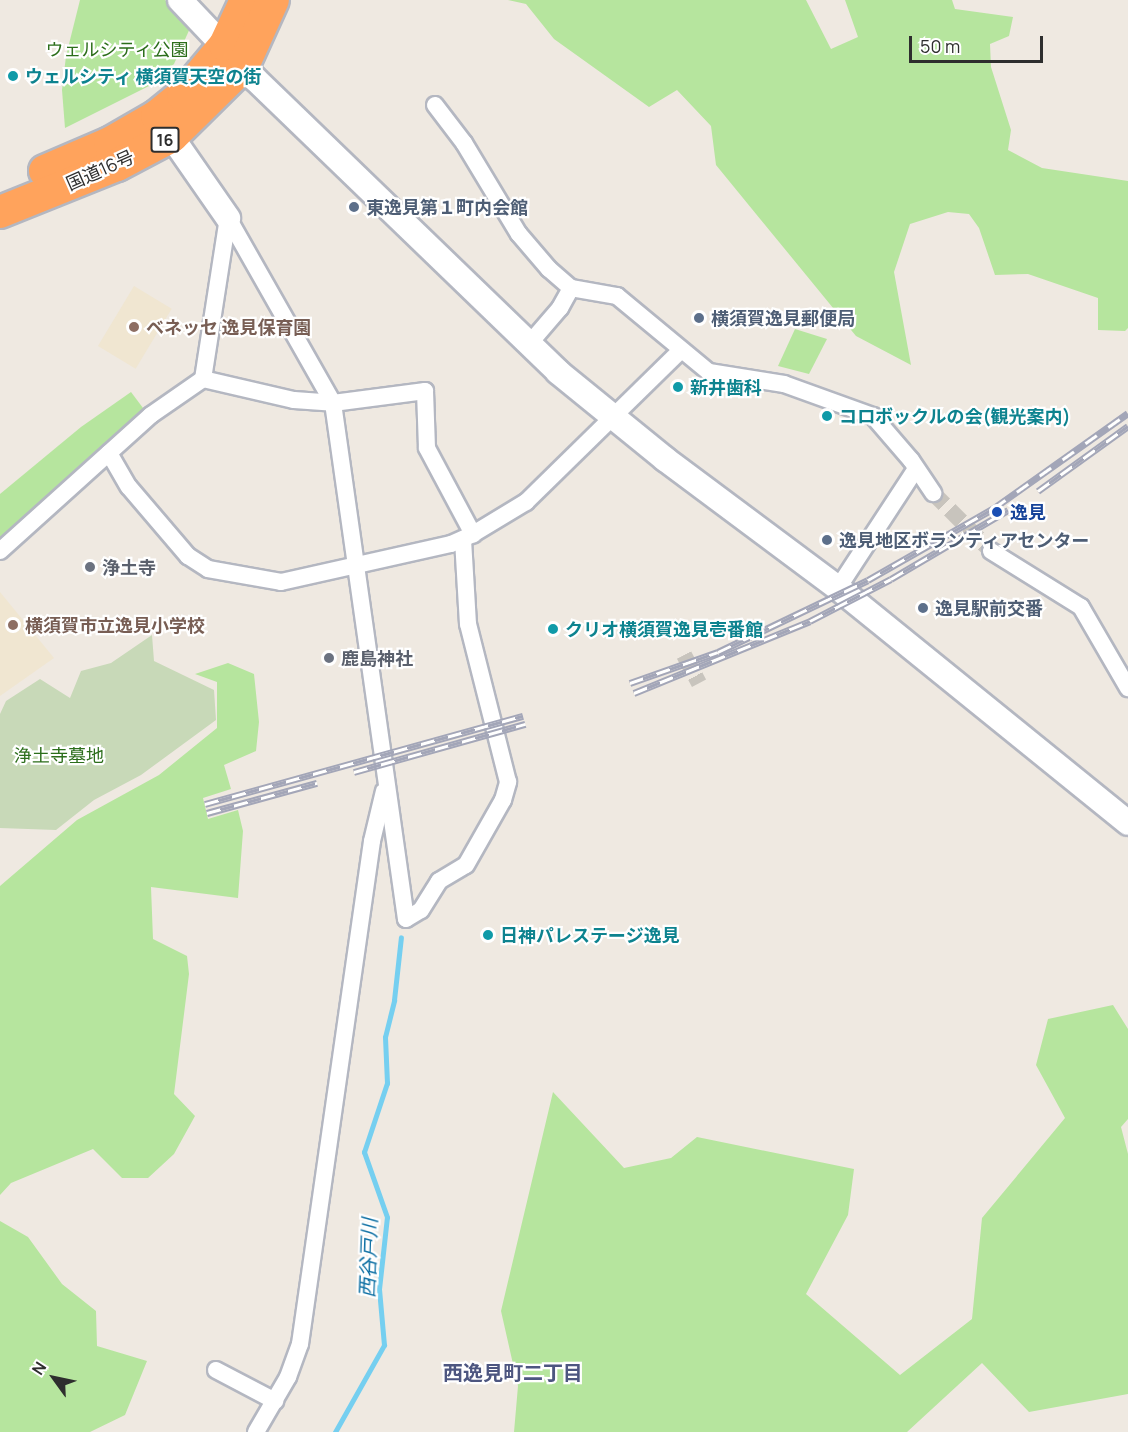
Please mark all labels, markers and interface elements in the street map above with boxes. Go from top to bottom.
scale bar [912,24,1046,62]
text: 50 m [920,34,960,58]
park label: ウェルシティ公園 [45,38,189,60]
place label: ウェルシティ 横須賀天空の街 [25,65,263,87]
marker: ウェルシティ 横須賀天空の街 [6,69,20,83]
road number: 16 [150,127,180,153]
street label: 国道16号 [63,145,137,195]
place label: 東逸見第１町内会館 [366,196,528,218]
marker: 東逸見第１町内会館 [347,200,361,214]
place label: 横須賀逸見郵便局 [711,307,855,329]
marker: 横須賀逸見郵便局 [692,311,706,325]
place label: ベネッセ 逸見保育園 [146,316,312,338]
marker: ベネッセ 逸見保育園 [127,320,141,334]
place label: 新井歯科 [690,376,762,398]
marker: 新井歯科 [671,380,685,394]
place label: コロボックルの会(観光案内) [839,405,1071,427]
marker: コロボックルの会(観光案内) [820,409,834,423]
place label: 逸見 [1010,501,1046,523]
marker: 逸見 [988,503,1006,521]
place label: 逸見地区ボランティアセンター [839,529,1091,551]
marker: 逸見地区ボランティアセンター [820,533,834,547]
place label: 浄土寺 [102,556,156,578]
marker: 浄土寺 [83,560,97,574]
place label: 逸見駅前交番 [935,597,1043,619]
marker: 逸見駅前交番 [916,601,930,615]
place label: 横須賀市立逸見小学校 [25,614,205,636]
marker: 横須賀市立逸見小学校 [6,618,20,632]
place label: クリオ横須賀逸見壱番館 [565,618,763,640]
marker: クリオ横須賀逸見壱番館 [546,622,560,636]
place label: 鹿島神社 [341,647,413,669]
marker: 鹿島神社 [322,651,336,665]
park label: 浄土寺墓地 [14,744,104,766]
place label: 日神パレステージ逸見 [500,924,680,946]
marker: 日神パレステージ逸見 [481,928,495,942]
water label: 西谷戸川 [355,1218,381,1298]
north arrow [24,1348,84,1408]
text: N [27,1357,51,1379]
district label: 西逸見町二丁目 [443,1360,583,1384]

